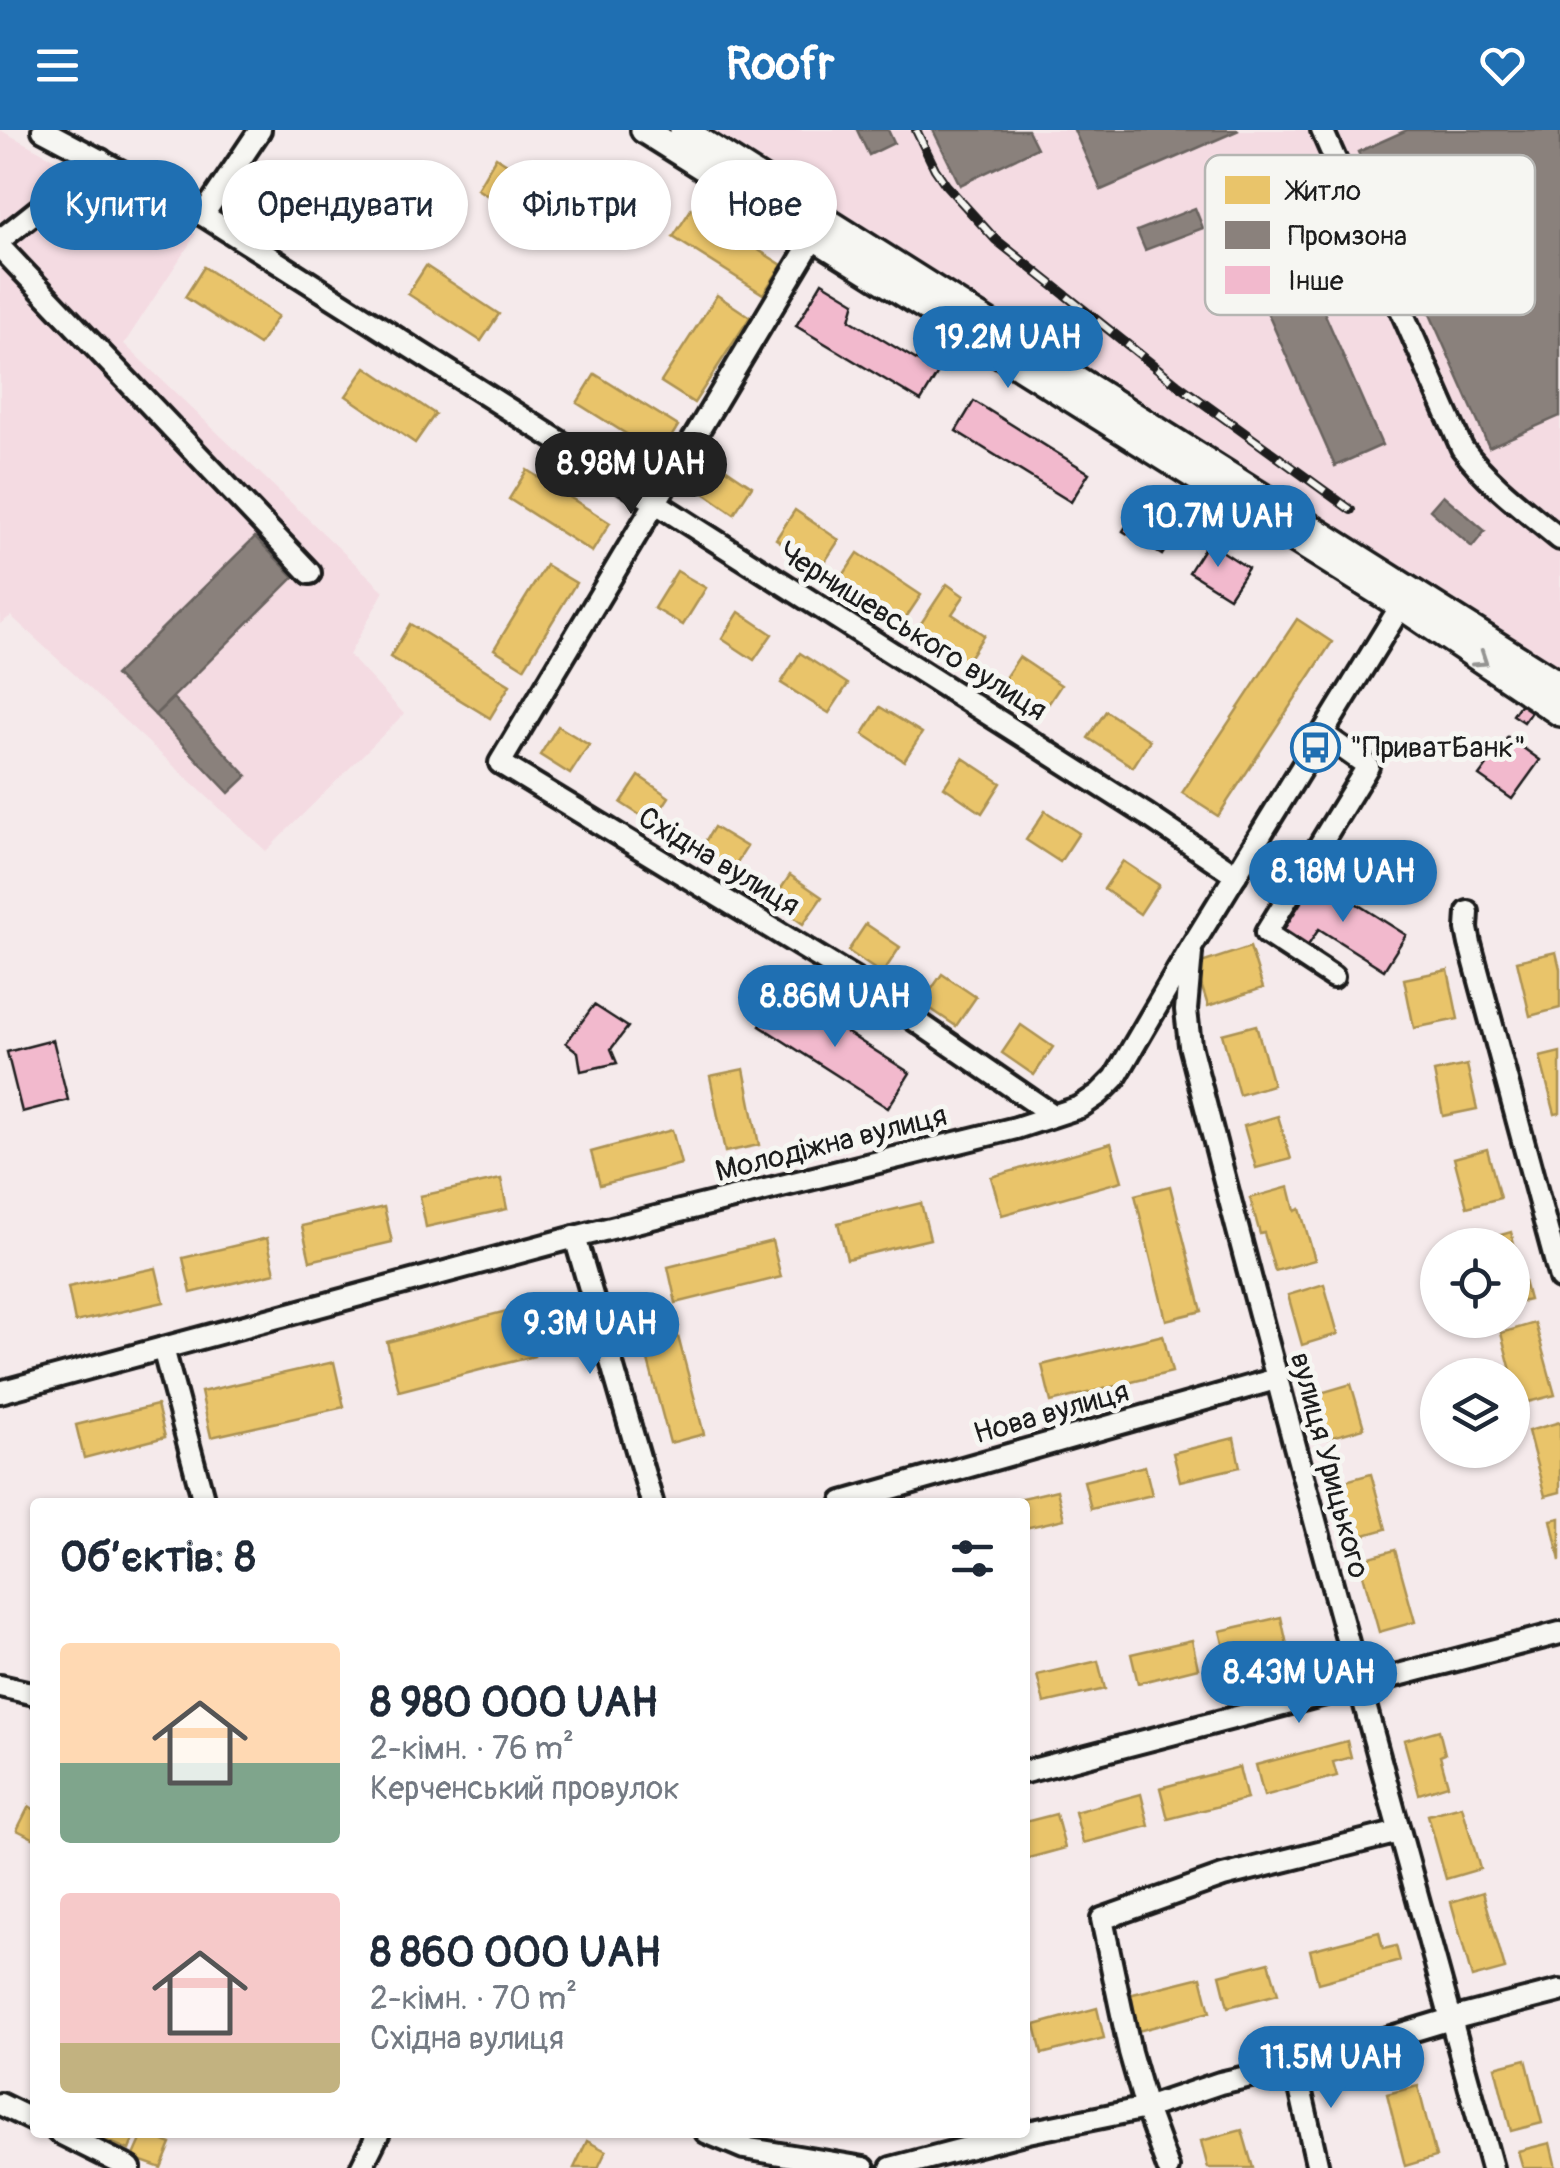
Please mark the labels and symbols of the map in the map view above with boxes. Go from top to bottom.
legend [1205,155,1535,315]
text: Житло [1284,174,1361,209]
text: Промзона [1288,219,1407,254]
text: Інше [1288,264,1344,299]
pin: 19.2M UAH [894,306,1122,391]
pin: 8.98M UAH [517,432,745,517]
pin: 10.7M UAH [1104,485,1332,570]
street label: Чернишевського вулиця [772,534,1054,729]
one-way arrow [1470,647,1488,666]
bus stop icon: "ПриватБанк" [1289,721,1341,773]
place label: "ПриватБанк" [1350,729,1526,766]
street label: Східна вулиця [631,799,806,924]
pin: 8.18M UAH [1229,840,1457,925]
pin: 8.86M UAH [721,965,949,1050]
street label: Молодіжна вулиця [712,1097,951,1190]
pin: 9.3M UAH [487,1292,693,1377]
street label: вулиця Урицького [1282,1348,1377,1582]
street label: Нова вулиця [969,1373,1133,1452]
pin: 8.43M UAH [1185,1641,1413,1726]
pin: 11.5M UAH [1217,2026,1445,2111]

